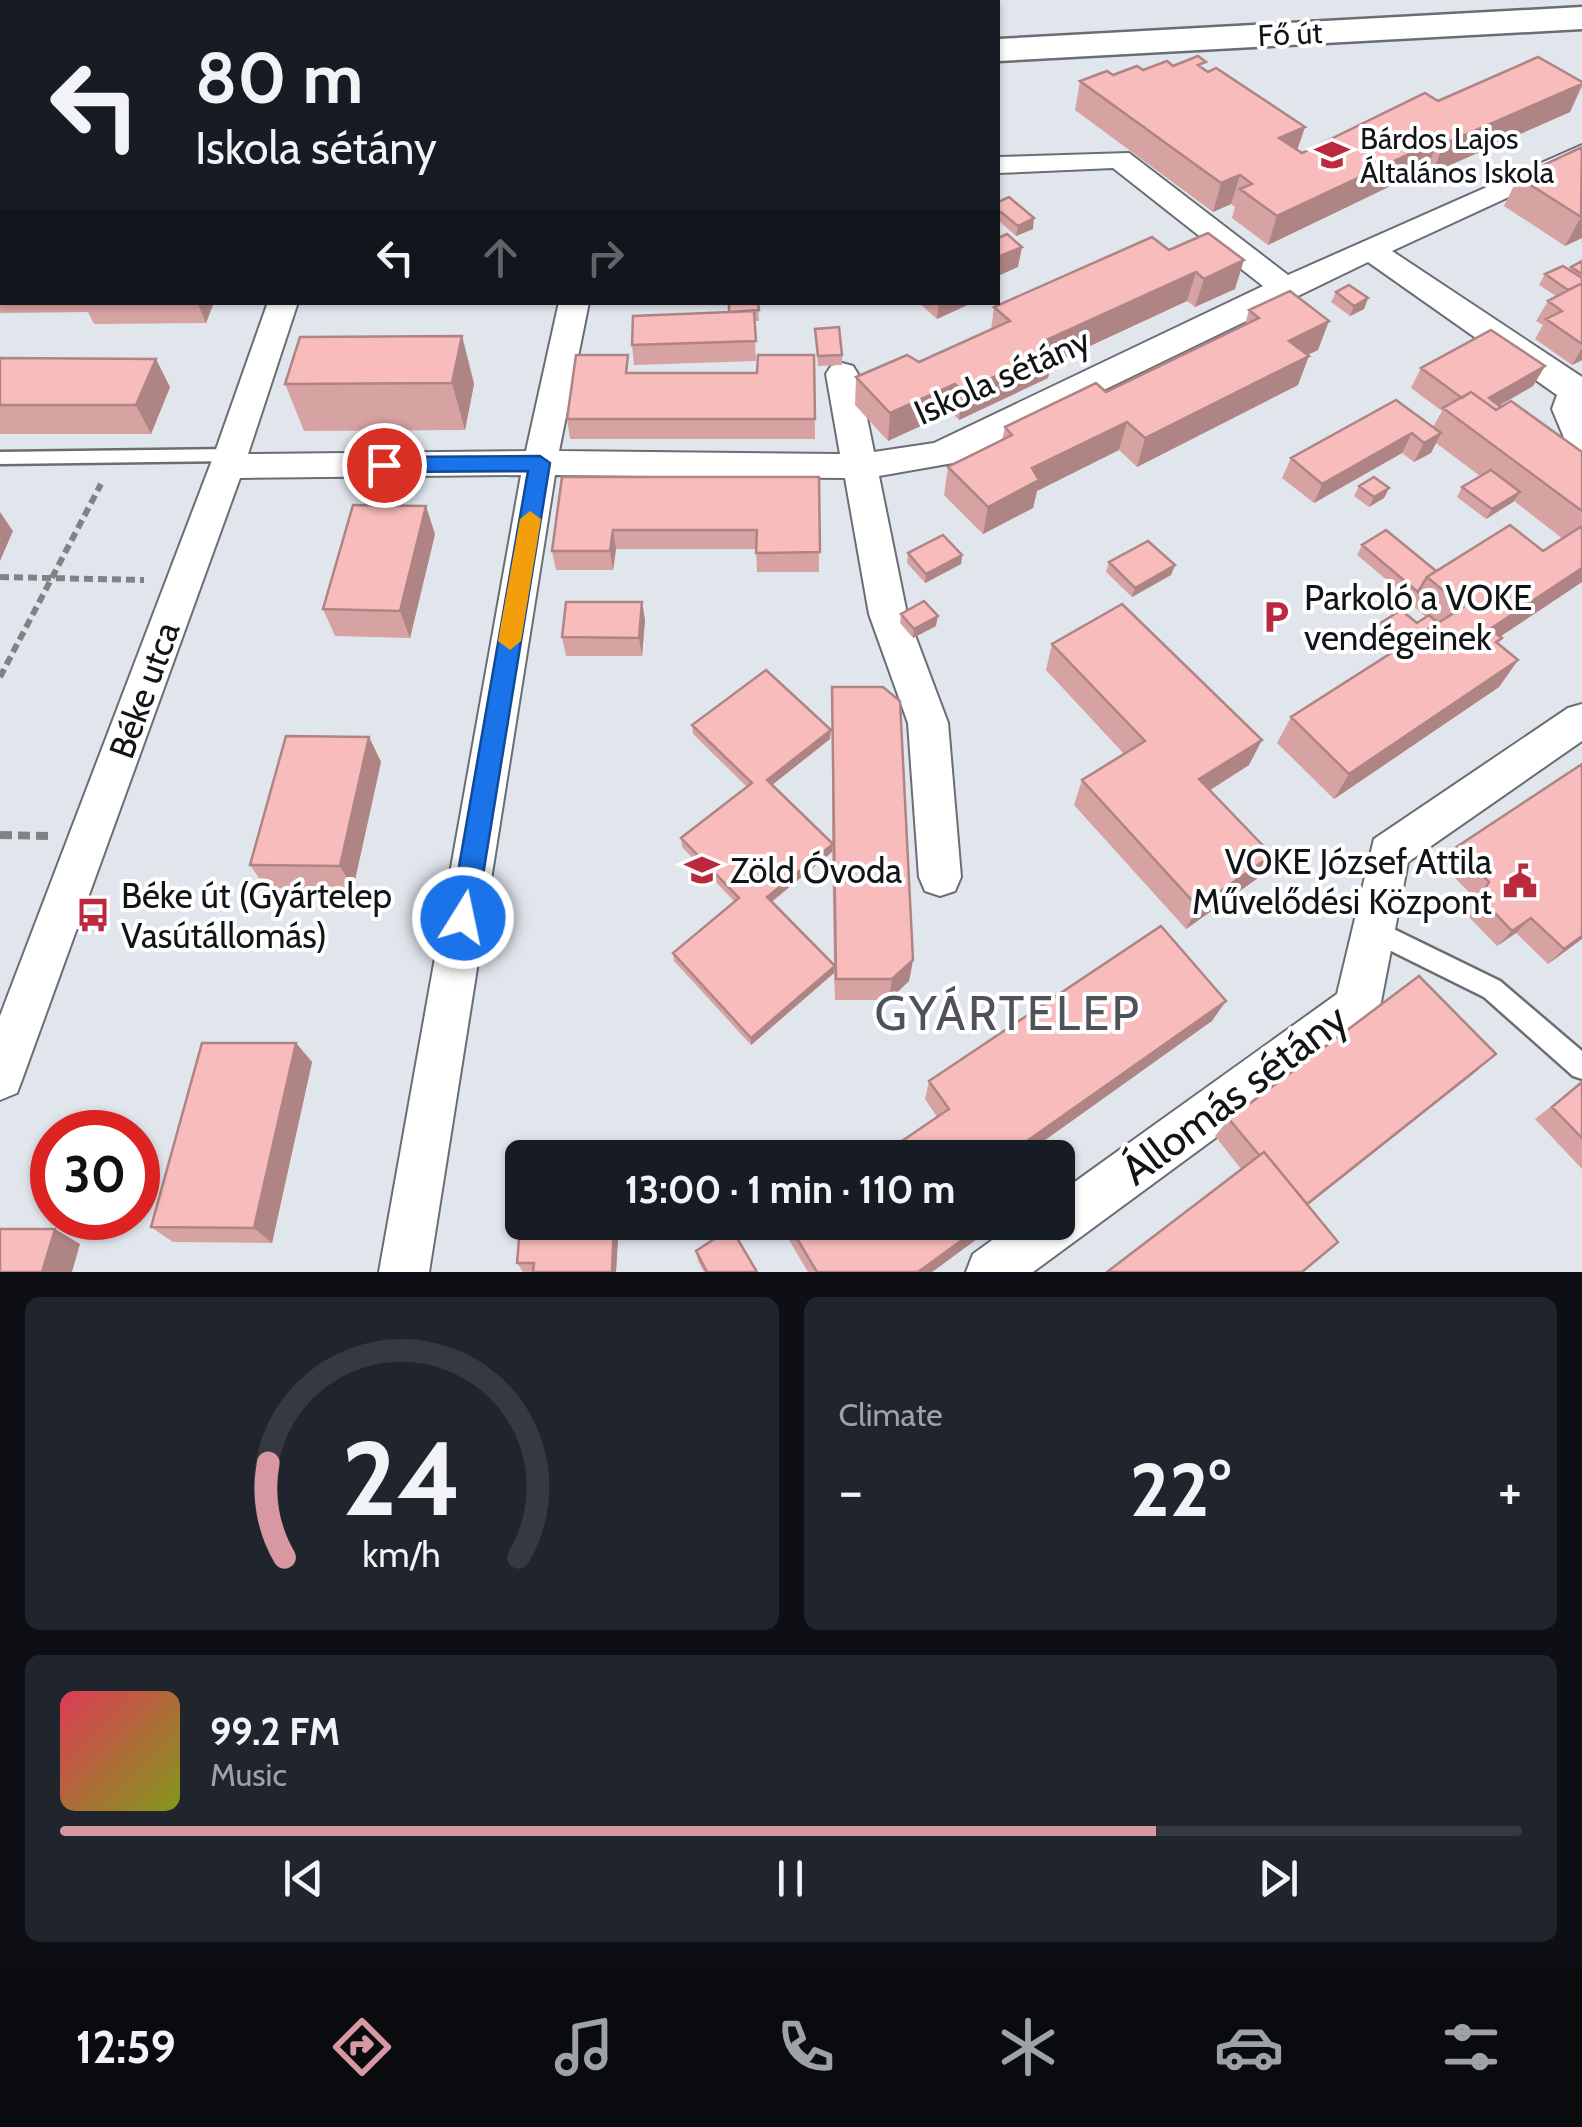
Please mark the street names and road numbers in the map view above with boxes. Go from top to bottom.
street label: Fő út [1257,14,1323,54]
street label: Iskola sétány [907,318,1097,434]
street label: Béke utca [99,616,189,764]
street label: Állomás sétány [1111,992,1357,1196]

